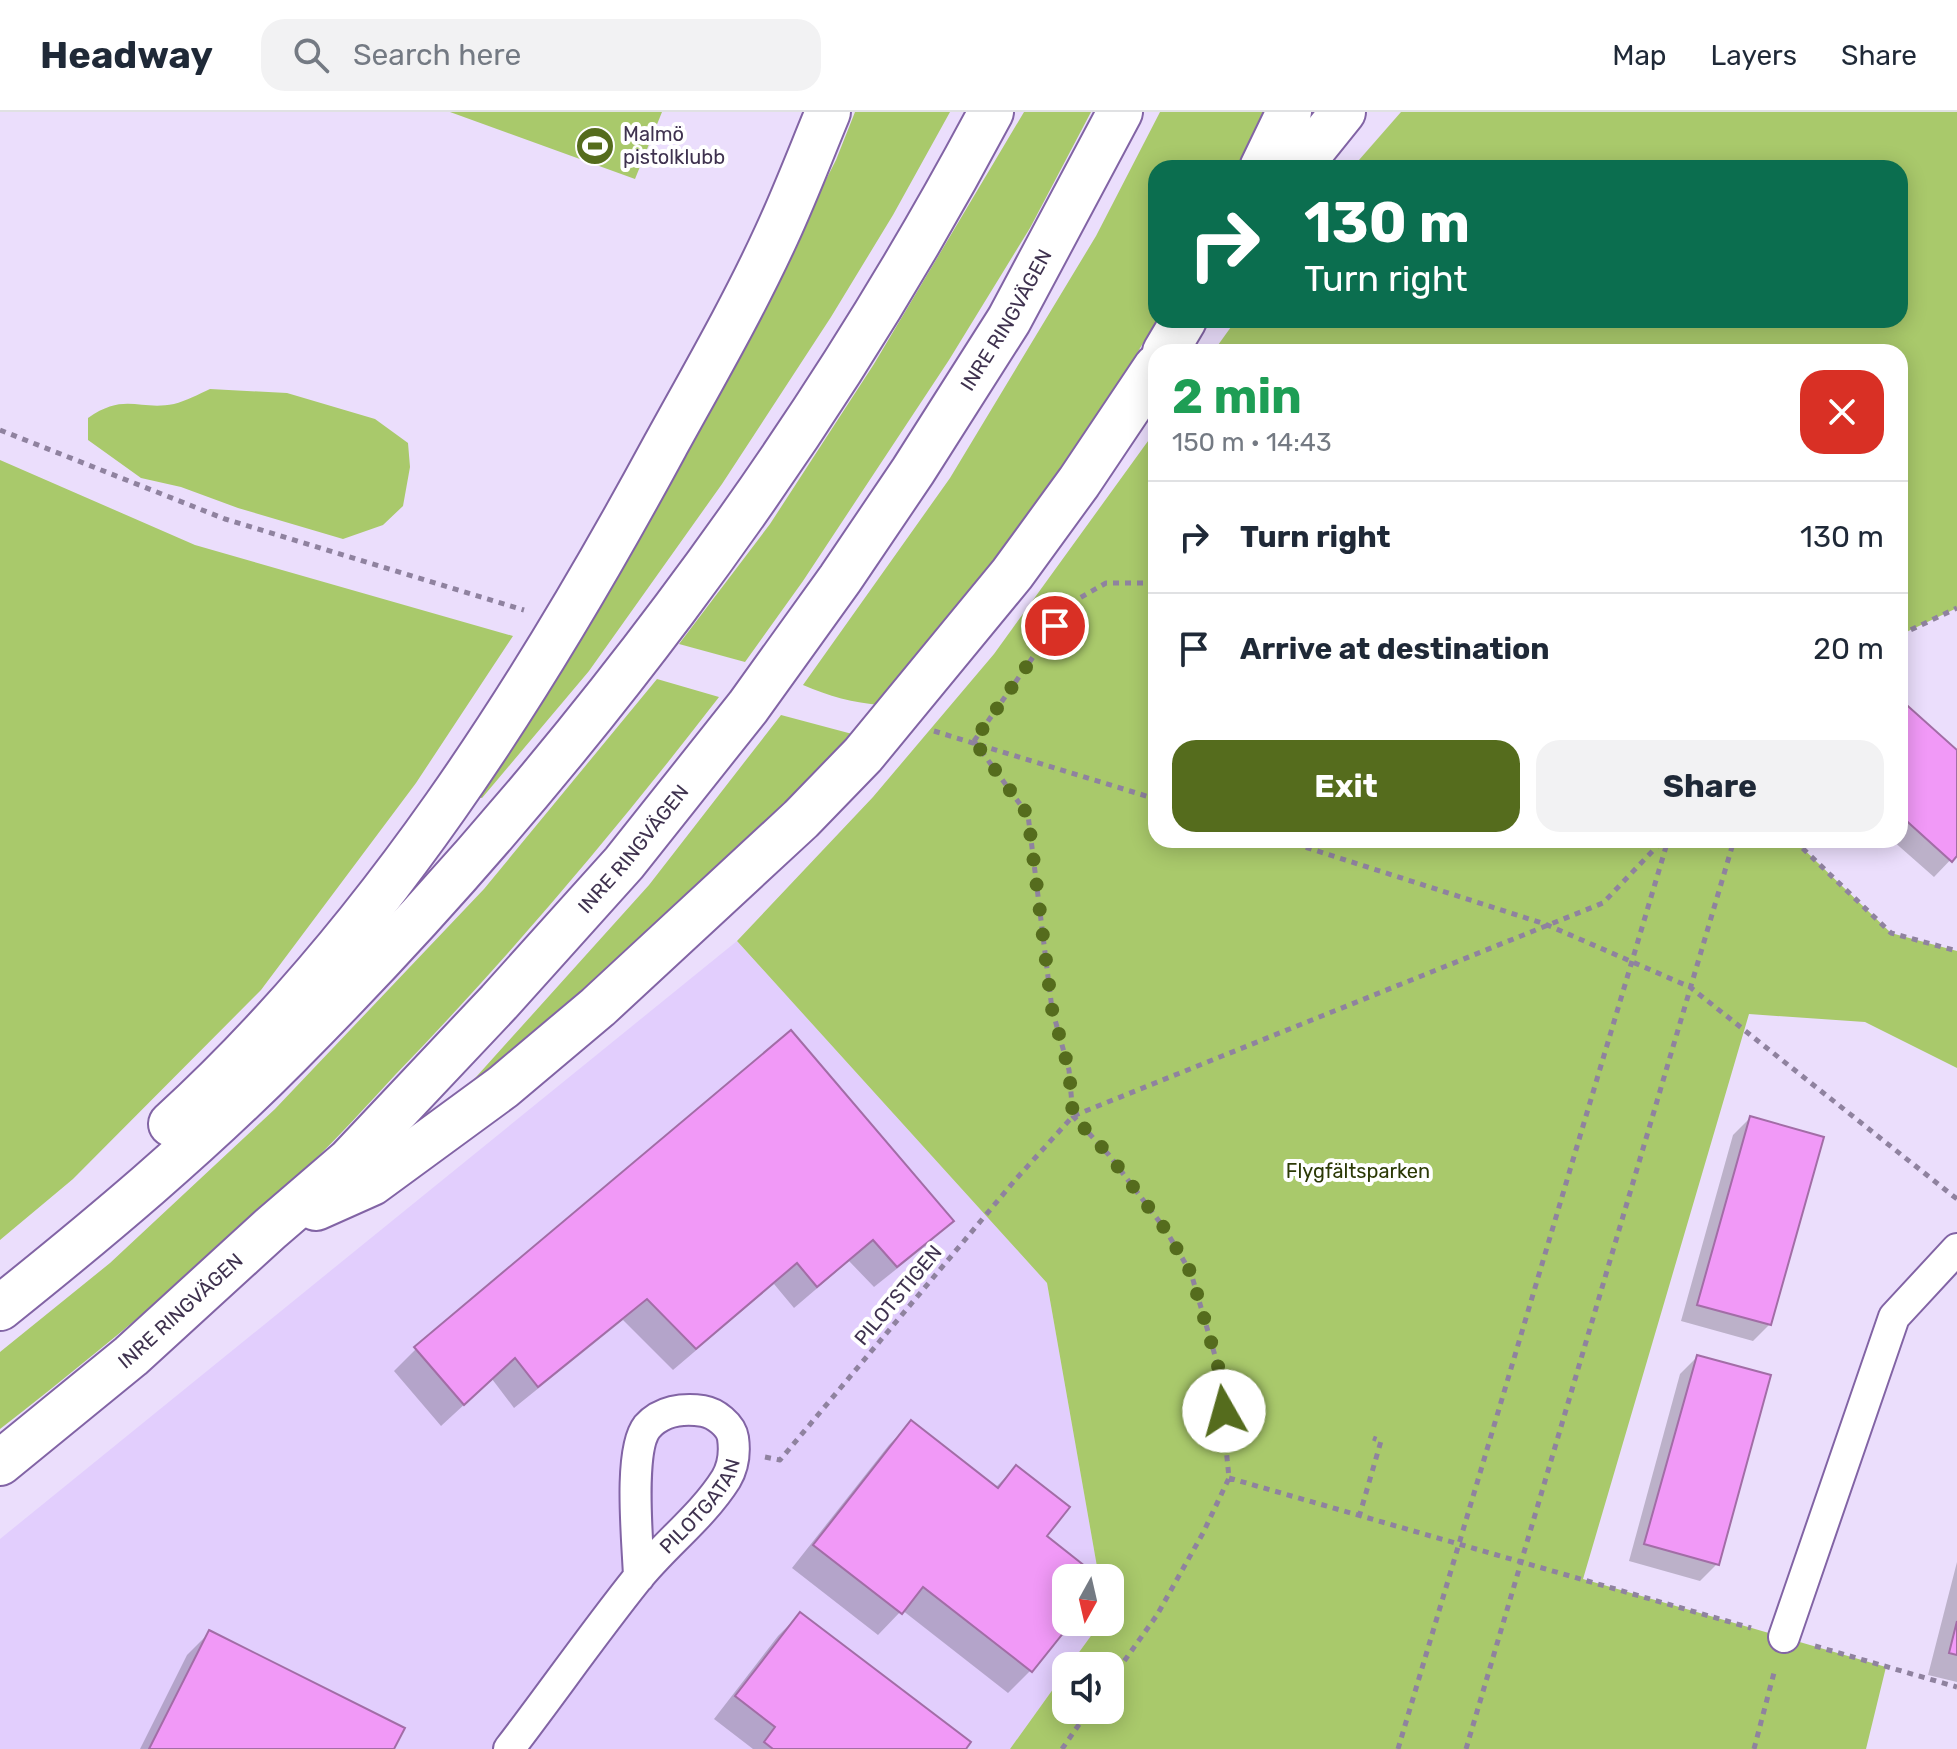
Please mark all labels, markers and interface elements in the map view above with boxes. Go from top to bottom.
search box [261,19,821,91]
text: Headway [40,32,213,78]
icon: search [289,33,333,77]
text: Search here [353,37,521,73]
text: Map [1612,39,1667,72]
text: Layers [1711,39,1797,72]
text: Share [1841,39,1917,72]
place label: Malmö pistolklubb [623,122,725,169]
sports icon: Malmö pistolklubb [574,125,616,167]
text: 130 m [1304,190,1470,256]
icon: right [1172,192,1276,296]
street label: INRE RINGVÄGEN [955,245,1057,395]
text: Turn right [1304,257,1468,300]
text: 2 min [1172,368,1302,425]
button: close [1800,370,1884,454]
text: 150 m · 14:43 [1172,427,1332,458]
icon: right [1172,515,1216,559]
text: Turn right [1240,519,1391,555]
text: 130 m [1800,519,1884,555]
pin [1021,592,1089,660]
icon: arrive [1033,604,1077,648]
icon: arrive [1172,627,1216,671]
text: Arrive at destination [1240,631,1550,667]
text: 20 m [1813,631,1884,667]
button: Exit [1172,740,1520,832]
button: Share [1536,740,1884,832]
street label: INRE RINGVÄGEN [573,780,694,918]
park label: Flygfältsparken [1286,1159,1430,1183]
street label: PILOTSTIGEN [849,1240,947,1350]
street label: INRE RINGVÄGEN [113,1248,248,1374]
position arrow [1182,1369,1266,1453]
street label: PILOTGATAN [655,1456,745,1559]
north arrow [1052,1564,1124,1636]
map controls [1052,1564,1124,1724]
button: sound [1052,1652,1124,1724]

